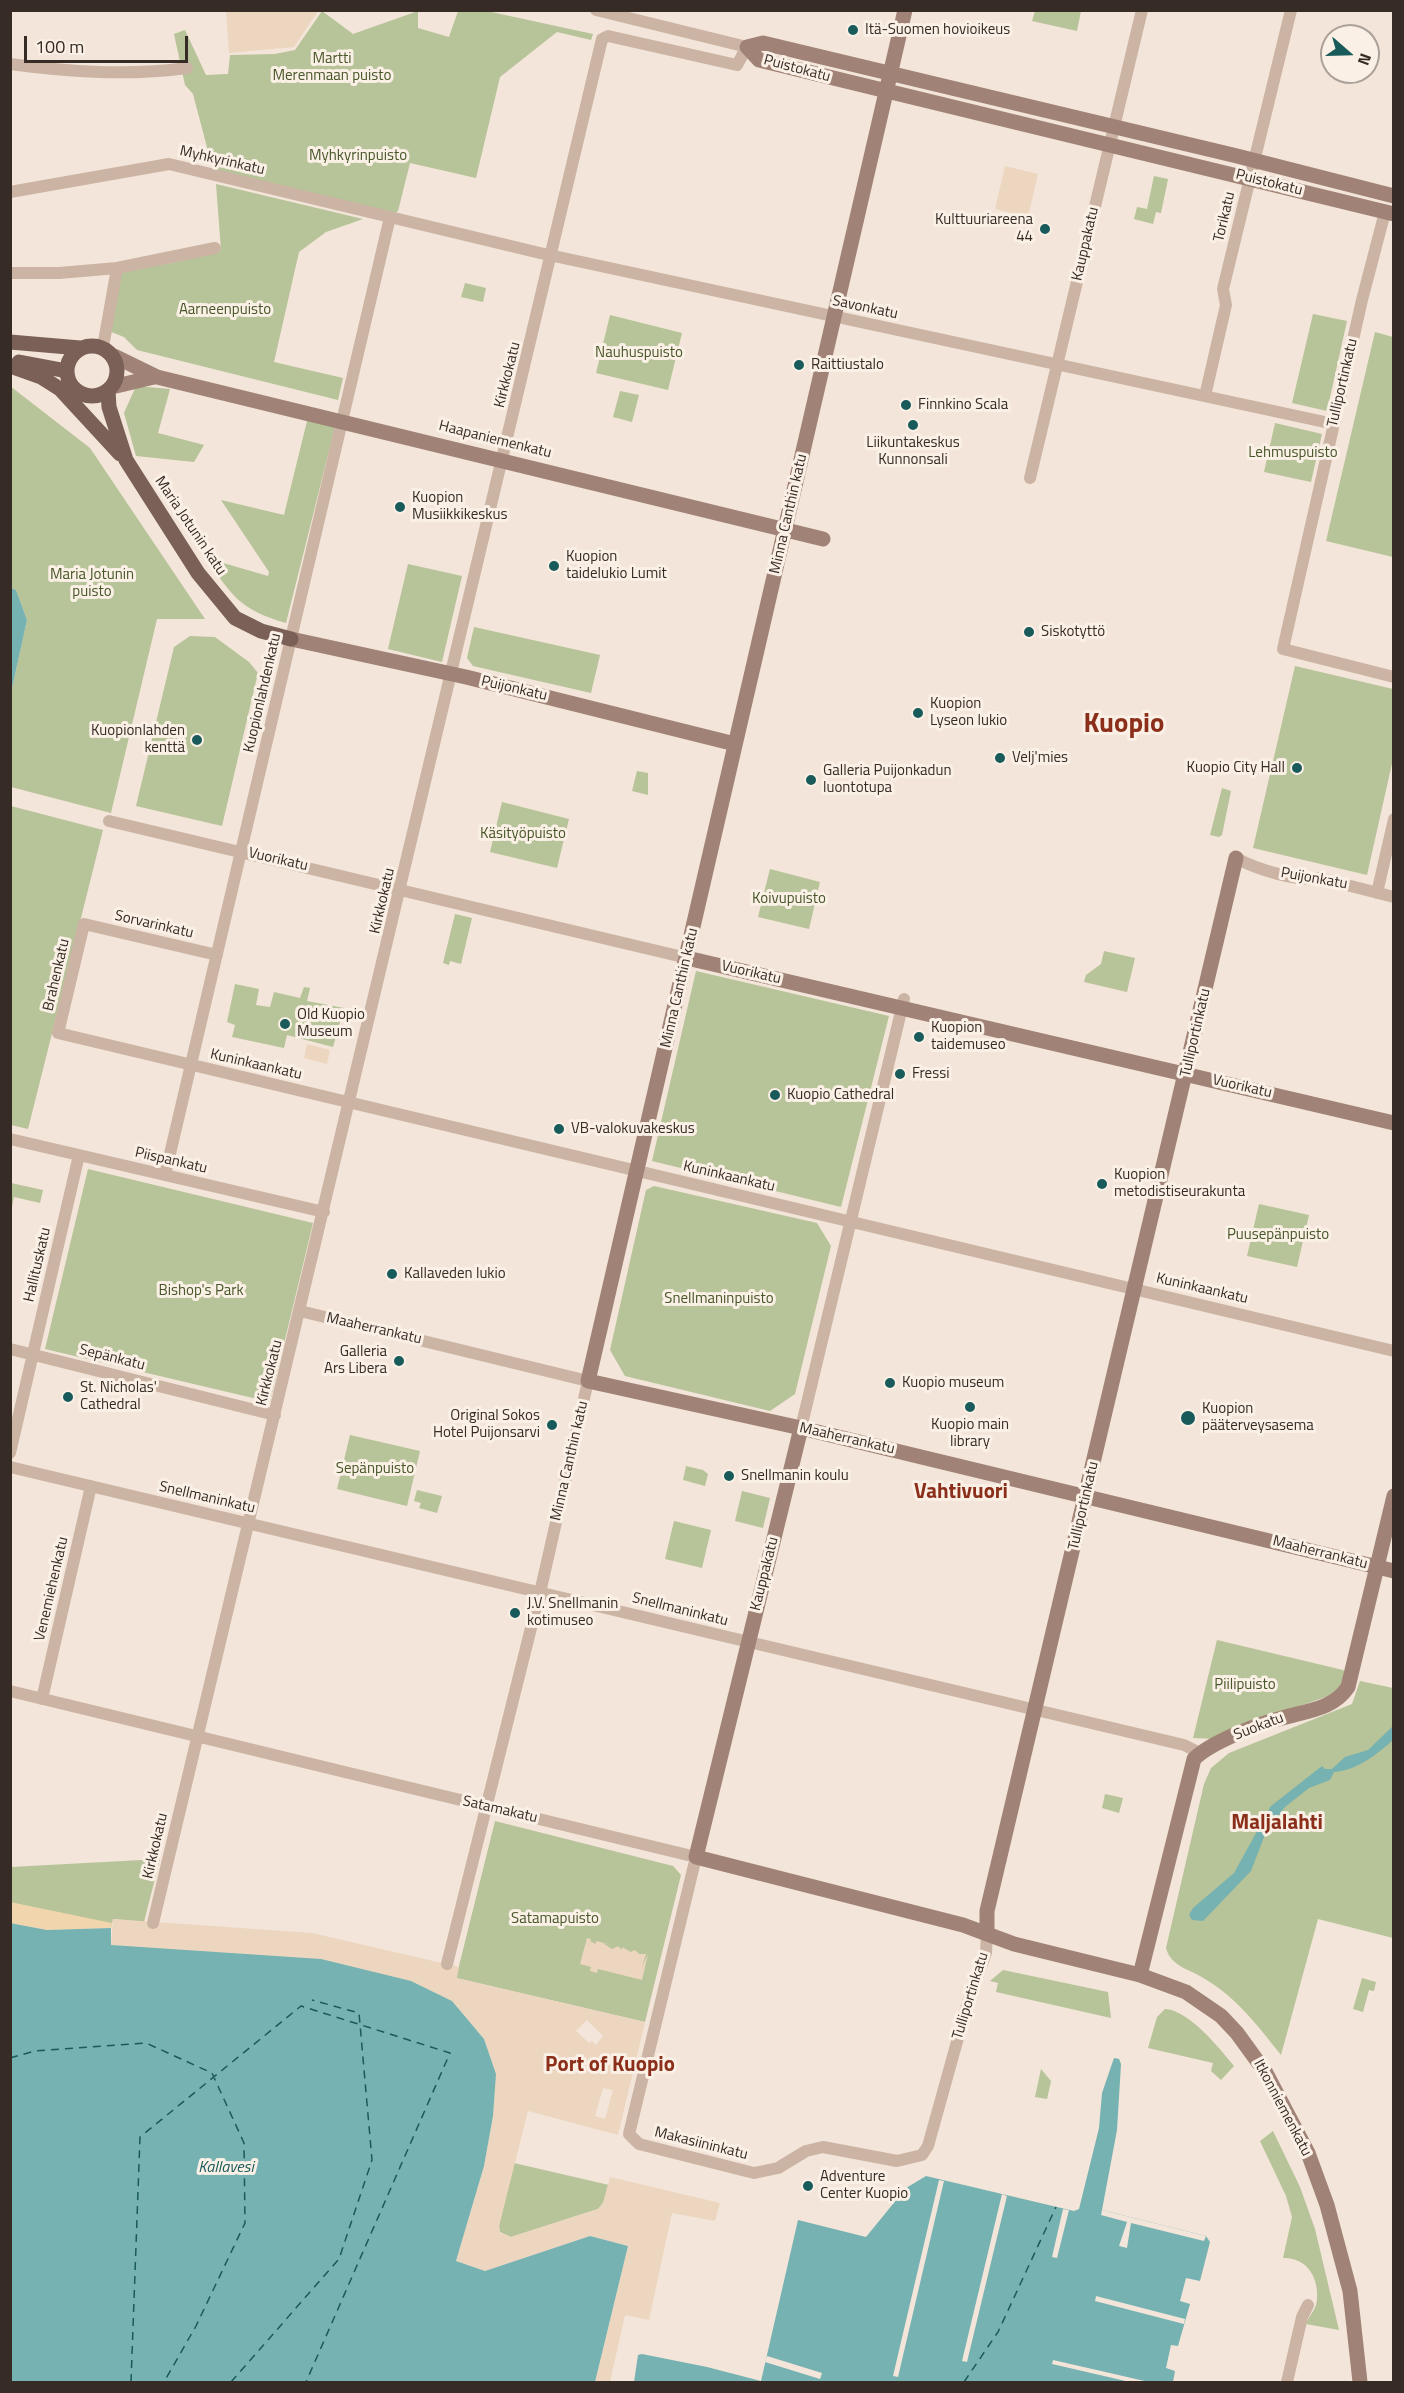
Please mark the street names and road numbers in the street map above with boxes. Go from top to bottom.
street label: Puistokatu [762,51,832,87]
street label: Myhkyrinkatu [178,142,266,180]
street label: Puistokatu [1234,166,1304,200]
street label: Torikatu [1211,190,1239,244]
street label: Kauppakatu [1069,205,1103,283]
street label: Savonkatu [831,292,899,324]
street label: Tulliportinkatu [1324,337,1362,429]
street label: Kirkkokatu [491,340,525,410]
street label: Haapaniemenkatu [437,417,553,463]
street label: Minna Canthin katu [766,452,812,576]
street label: Maria Jotunin katu [150,473,230,579]
street label: Kuopionlahdenkatu [241,632,285,754]
street label: Puijonkatu [479,673,549,705]
street label: Vuorikatu [246,844,310,876]
street label: Puijonkatu [1279,864,1349,894]
street label: Kirkkokatu [367,866,399,936]
street label: Sorvarinkatu [113,907,195,943]
street label: Minna Canthin katu [657,926,703,1050]
street label: Brahenkatu [40,937,74,1013]
street label: Vuorikatu [719,957,783,989]
street label: Tulliportinkatu [1177,987,1215,1079]
street label: Kuninkaankatu [208,1046,304,1084]
street label: Vuorikatu [1210,1071,1274,1103]
street label: Piispankatu [133,1144,209,1178]
street label: Kuninkaankatu [681,1158,777,1196]
street label: Hallituskatu [21,1226,55,1304]
street label: Kuninkaankatu [1154,1270,1250,1308]
street label: Maaherrankatu [325,1309,423,1349]
street label: Kirkkokatu [253,1338,287,1408]
street label: Sepänkatu [77,1341,147,1375]
street label: Minna Canthin katu [547,1399,593,1523]
street label: Maaherrankatu [798,1419,896,1459]
street label: Tulliportinkatu [1065,1460,1103,1552]
street label: Snellmaninkatu [157,1478,257,1518]
street label: Maaherrankatu [1271,1533,1369,1573]
street label: Venemiehenkatu [31,1535,73,1643]
street label: Kauppakatu [747,1535,783,1613]
street label: Snellmaninkatu [630,1589,730,1631]
street label: Suokatu [1232,1709,1286,1745]
street label: Satamakatu [461,1793,539,1827]
street label: Kirkkokatu [140,1811,172,1881]
street label: Tulliportinkatu [949,1950,993,2042]
street label: Itkonniemenkatu [1249,2057,1315,2159]
street label: Makasiininkatu [652,2124,750,2164]

